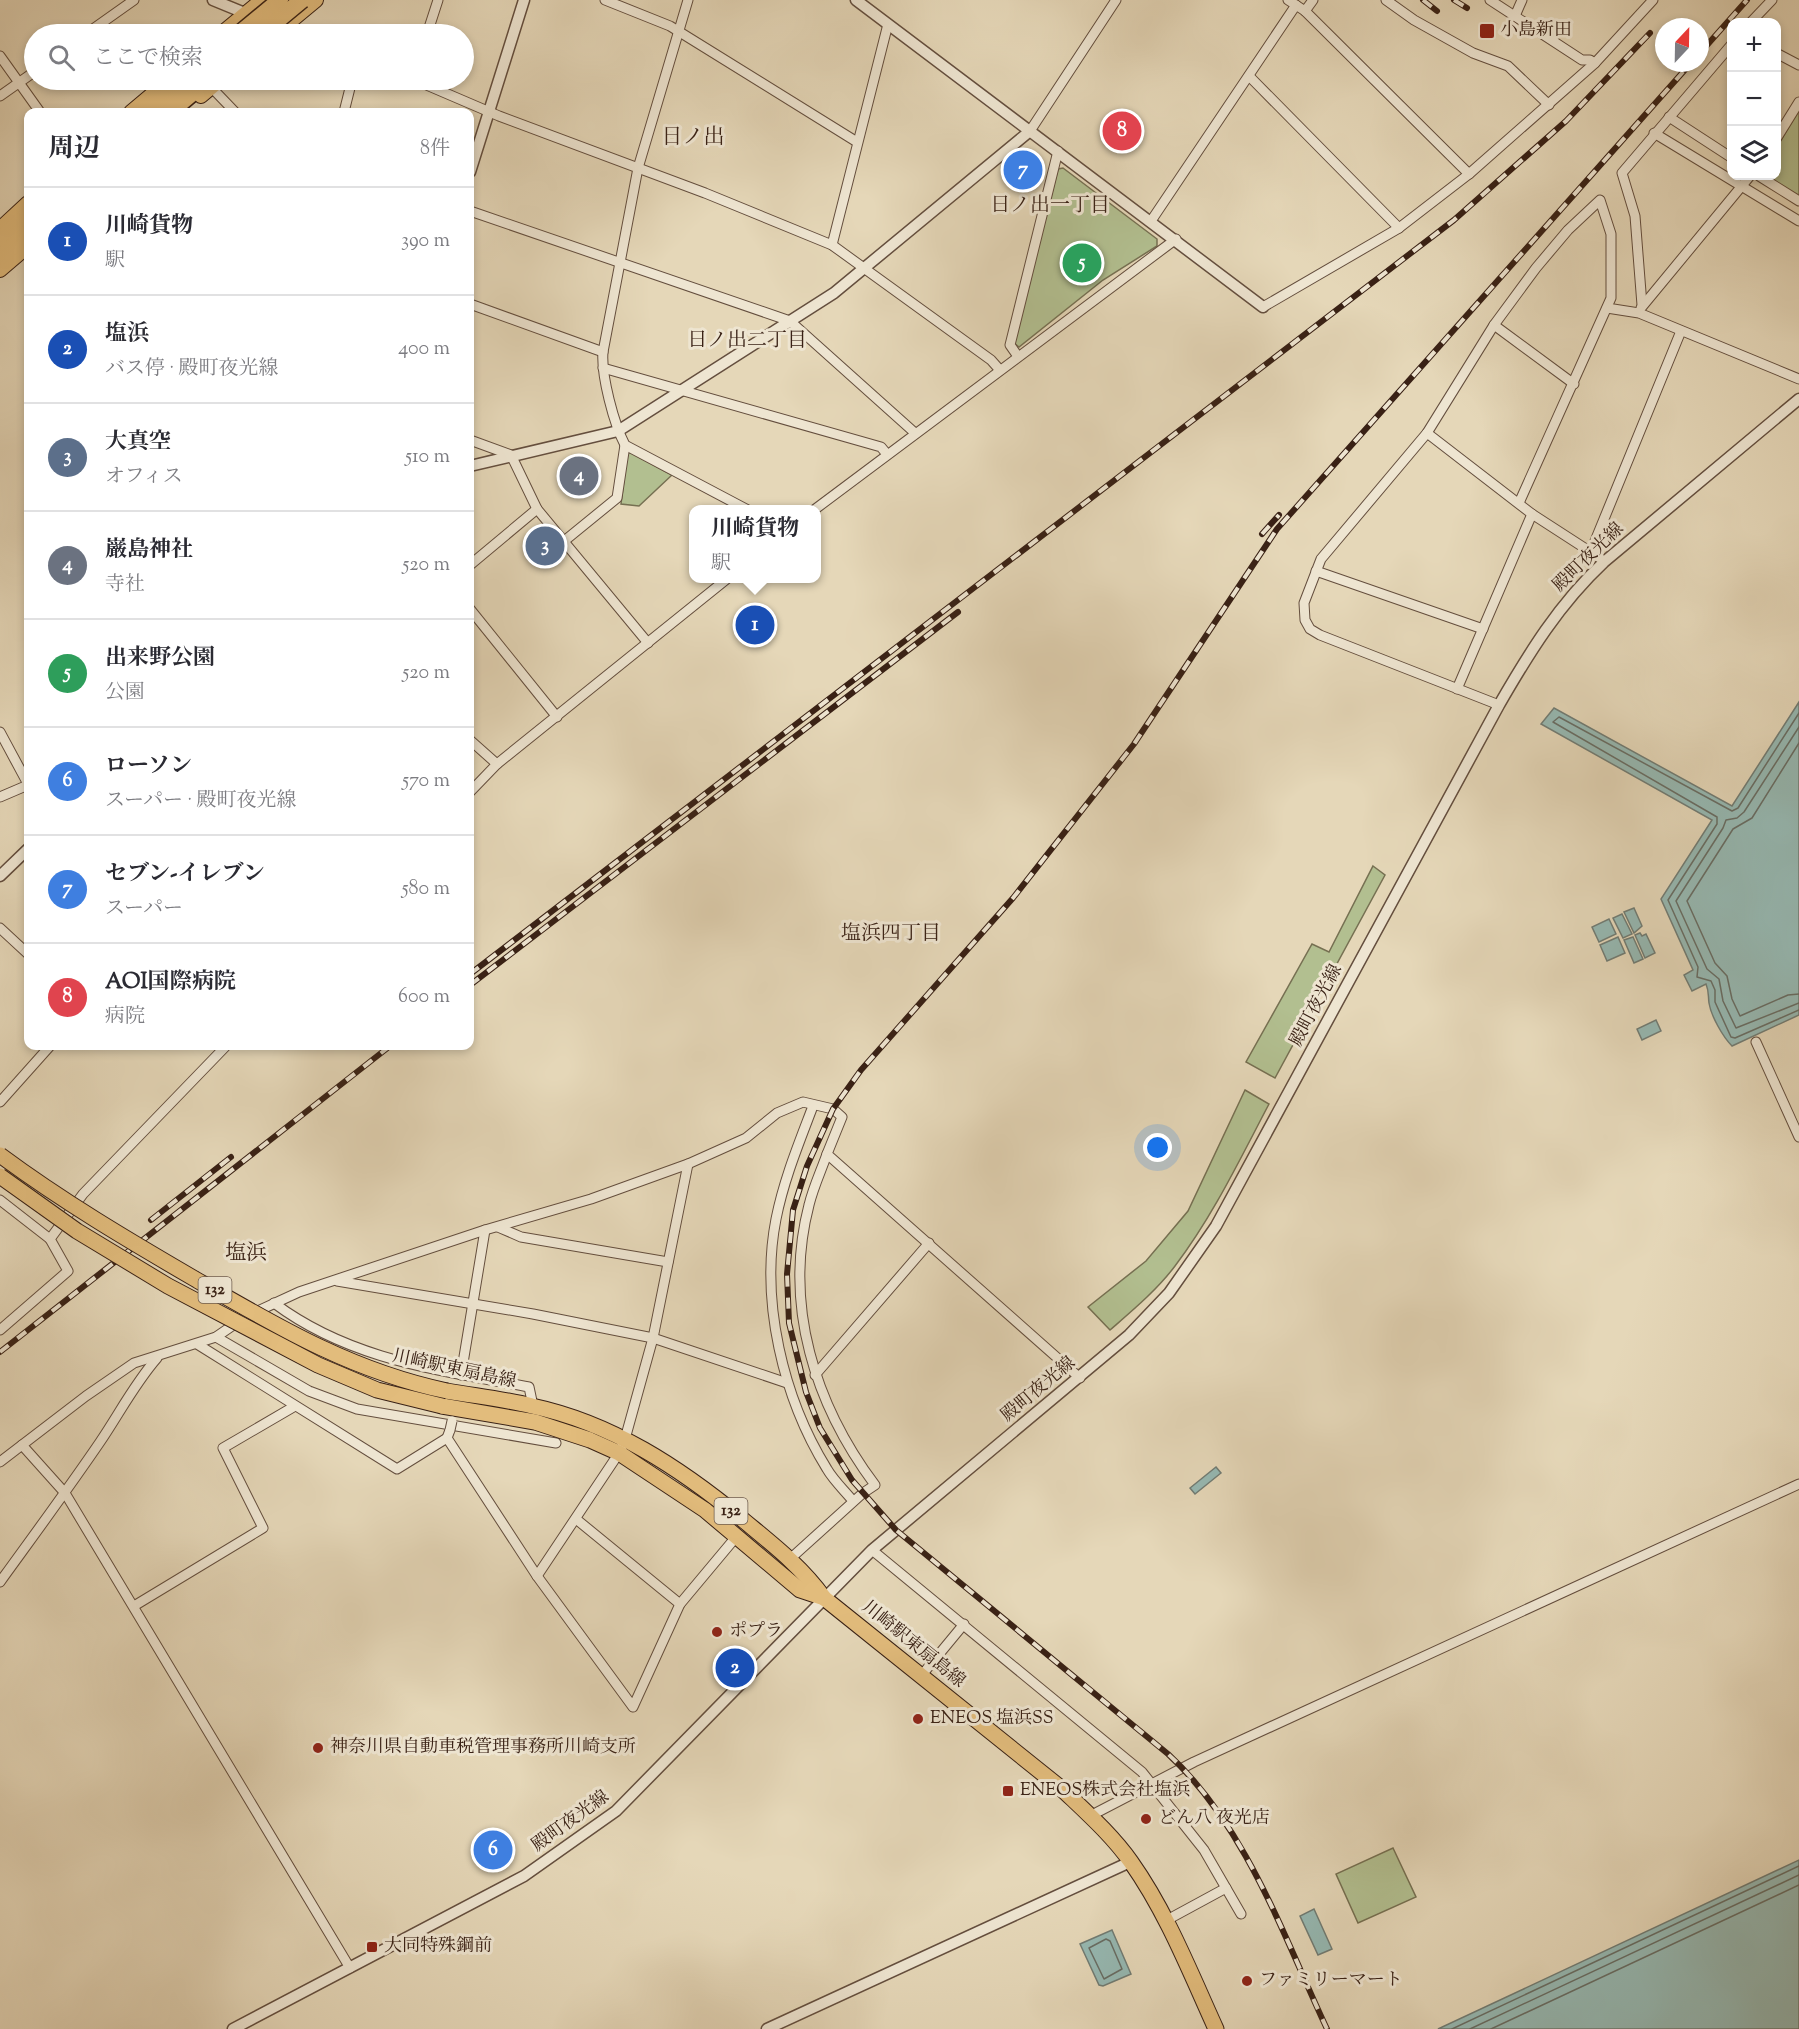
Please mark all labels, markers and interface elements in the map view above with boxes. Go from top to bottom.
place label: 小島新田 [1500,18,1572,44]
north arrow [1655,18,1709,72]
map controls [1727,18,1781,180]
button: + [1727,18,1781,72]
marker: 小島新田 [1478,22,1496,40]
search box [24,24,474,90]
icon: search [45,41,78,74]
text: ここで検索 [93,43,203,75]
button: − [1727,72,1781,126]
pin: 8 [1102,108,1142,154]
district label: 日ノ出 [662,123,725,153]
button: layers [1727,126,1781,180]
text: 周辺 [48,131,100,168]
text: 8件 [420,135,450,164]
pin: 7 [1004,148,1042,192]
district label: 日ノ出一丁目 [990,192,1110,221]
text: 川崎貨物 [105,211,193,243]
text: 1 [64,227,71,256]
text: 390 m [401,227,450,256]
pin: 5 [1062,240,1102,286]
text: 駅 [105,247,125,276]
text: 塩浜 [105,319,149,351]
district label: 日ノ出二丁目 [687,327,807,356]
text: 2 [63,335,72,364]
text: 400 m [398,335,450,364]
text: バス停 · 殿町夜光線 [105,355,279,384]
text: 大真空 [105,427,171,459]
text: 3 [63,443,72,472]
text: 510 m [405,443,450,472]
pin: 4 [560,454,598,498]
text: オフィス [105,463,183,492]
popup [689,505,821,583]
text: 川崎貨物 [711,514,799,546]
street label: 殿町夜光線 [1548,517,1630,599]
pin: 3 [526,524,564,568]
text: 巌島神社 [105,535,193,567]
text: 駅 [711,550,731,579]
text: 4 [62,551,73,580]
text: 520 m [402,551,450,580]
text: 寺社 [105,571,145,600]
pin: 1 [736,602,774,648]
text: 出来野公園 [105,643,215,675]
text: 5 [64,659,71,688]
text: 520 m [402,659,450,688]
text: 公園 [105,679,145,708]
text: ローソン [105,751,192,783]
text: 6 [63,767,72,796]
text: 570 m [402,767,450,796]
text: スーパー · 殿町夜光線 [105,787,297,816]
text: セブン-イレブン [105,859,265,891]
text: 7 [62,875,73,904]
text: 580 m [402,875,450,904]
text: スーパー [105,895,183,924]
district label: 塩浜四丁目 [841,920,941,949]
street label: 殿町夜光線 [1284,960,1350,1052]
text: AOI国際病院 [105,967,236,999]
text: 8 [63,983,73,1012]
text: 600 m [398,983,450,1012]
text: 病院 [105,1003,145,1032]
your location [1143,1133,1172,1162]
district label: 塩浜 [225,1239,267,1269]
road number: 132 [198,1277,232,1303]
street label: 川崎駅東扇島線 [390,1344,518,1396]
street label: 殿町夜光線 [996,1351,1082,1429]
road number: 132 [714,1498,748,1524]
street label: 川崎駅東扇島線 [856,1595,970,1695]
place label: ポプラ [729,1619,783,1645]
marker: ポプラ [710,1625,724,1639]
pin: 2 [716,1646,754,1690]
place label: ENEOS 塩浜SS [930,1706,1053,1732]
marker: ENEOS 塩浜SS [911,1712,925,1726]
place label: 神奈川県自動車税管理事務所川崎支所 [330,1735,636,1761]
marker: 神奈川県自動車税管理事務所川崎支所 [311,1741,325,1755]
place label: ENEOS株式会社塩浜 [1020,1778,1190,1804]
marker: ENEOS株式会社塩浜 [1001,1784,1015,1798]
street label: 殿町夜光線 [527,1785,615,1859]
place label: どん八 夜光店 [1158,1806,1270,1832]
marker: どん八 夜光店 [1139,1812,1153,1826]
pin: 6 [474,1828,512,1872]
place label: 大同特殊鋼前 [384,1934,492,1960]
marker: 大同特殊鋼前 [365,1940,379,1954]
place label: ファミリーマート [1259,1968,1403,1994]
marker: ファミリーマート [1240,1974,1254,1988]

